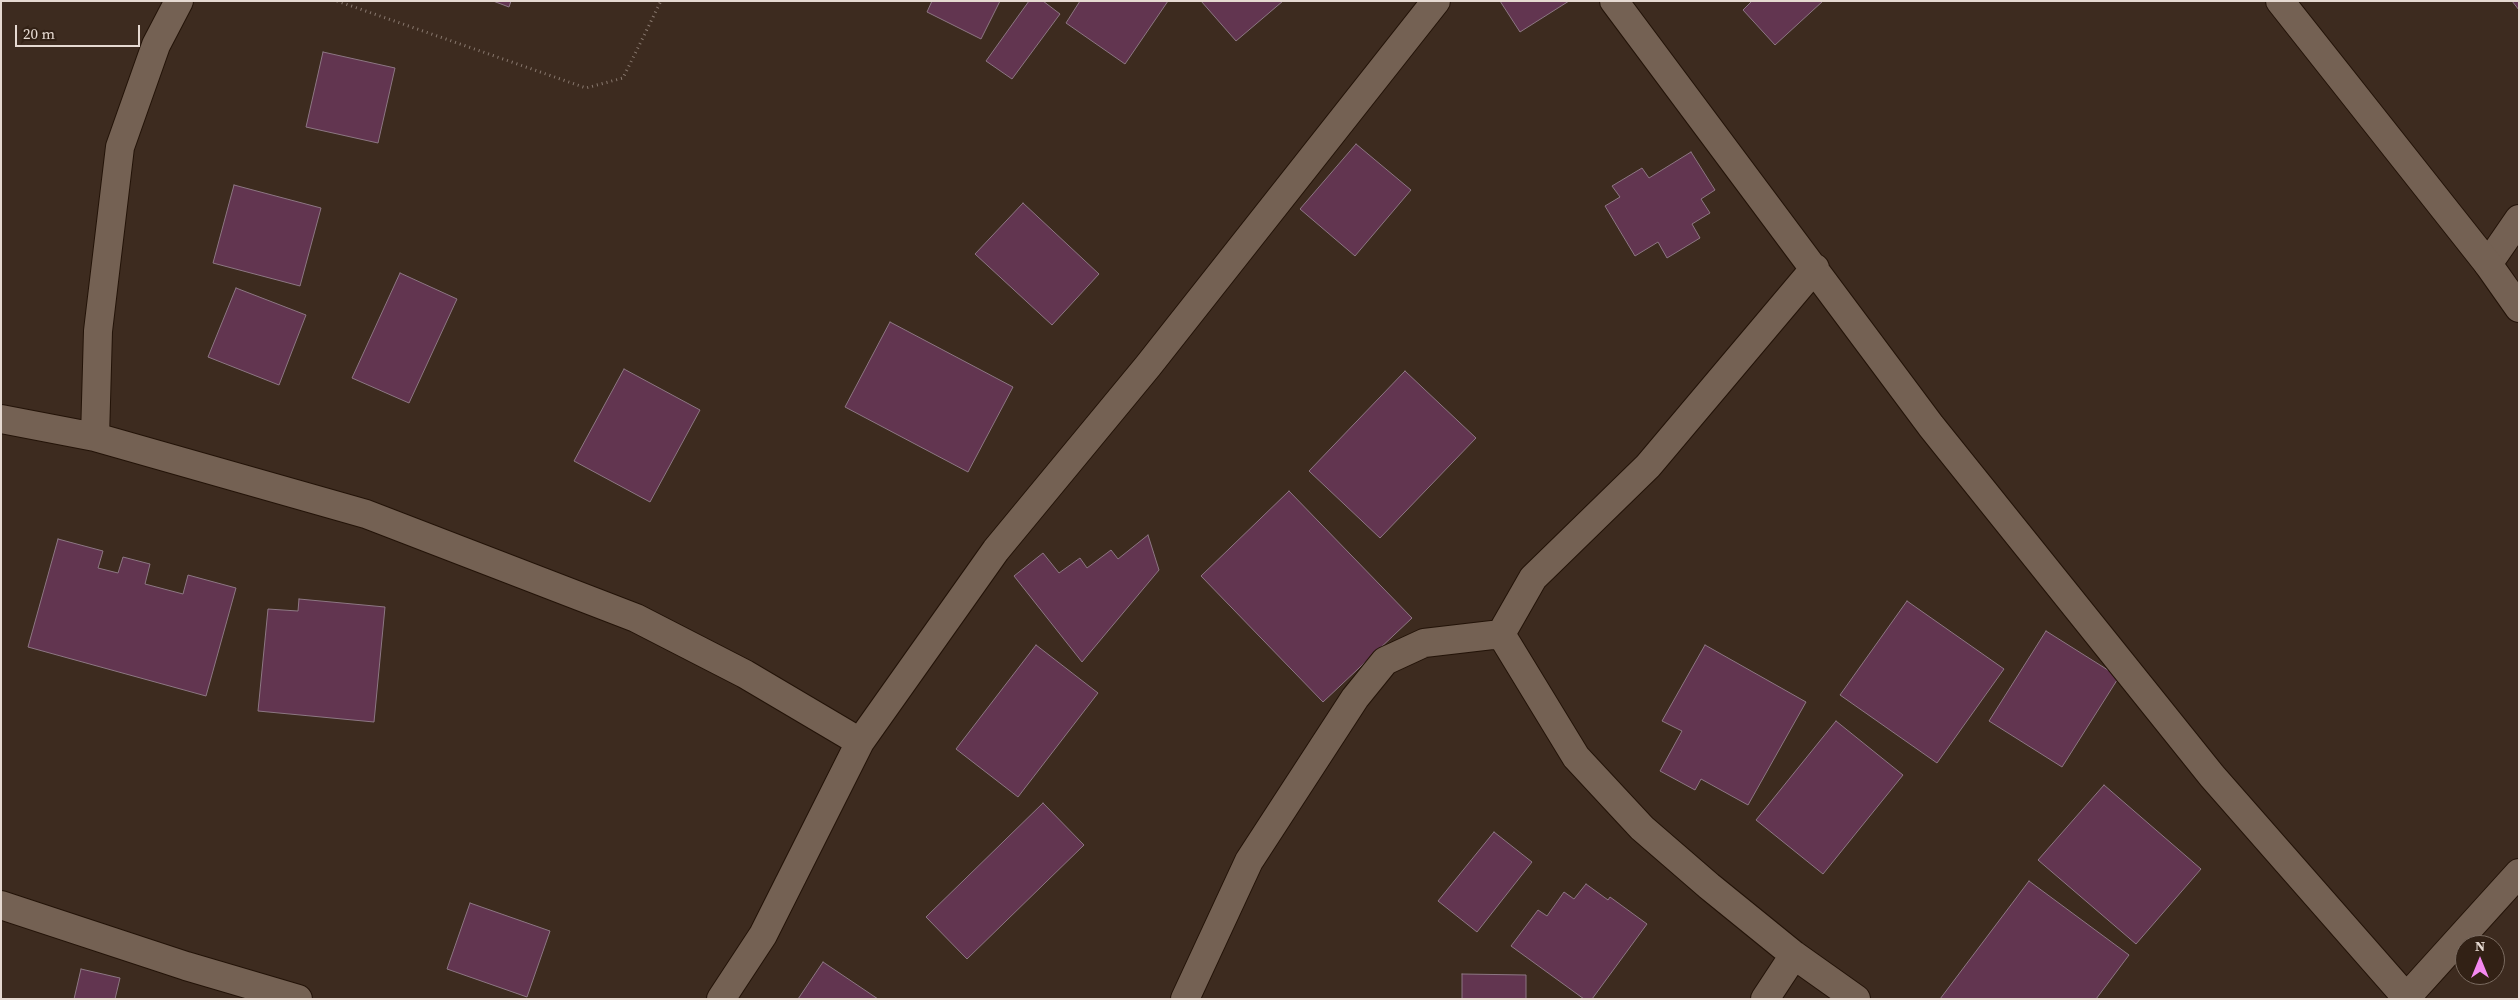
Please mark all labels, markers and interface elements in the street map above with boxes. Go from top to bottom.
scale bar [18,15,142,47]
text: 20 m [23,23,55,44]
north arrow [2455,935,2505,985]
text: N [2475,936,2485,956]

